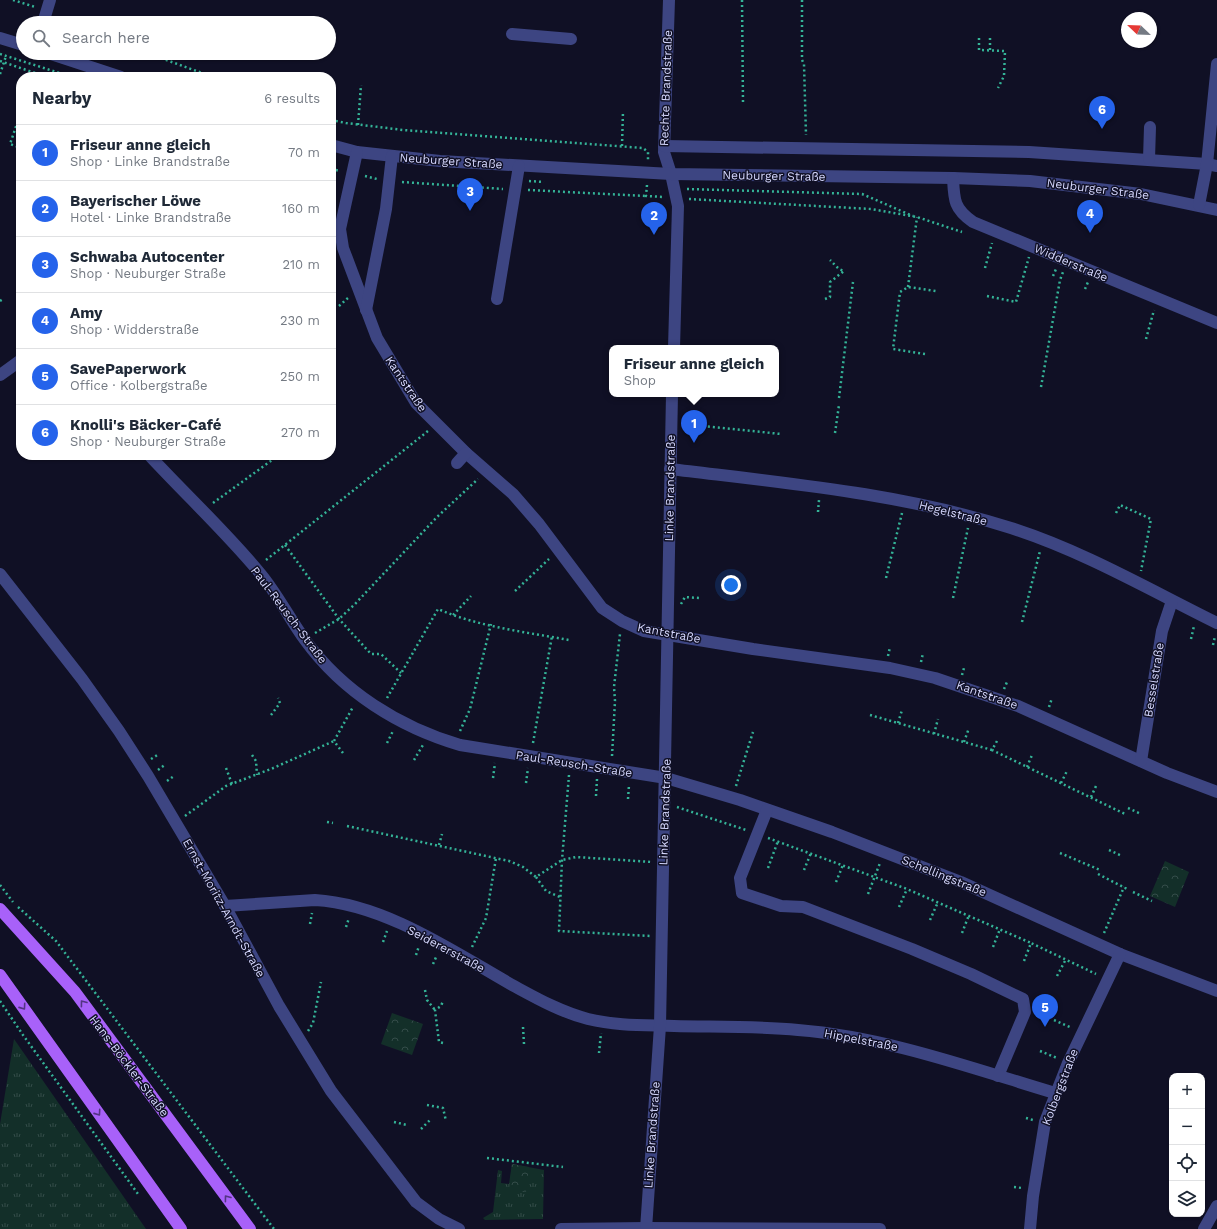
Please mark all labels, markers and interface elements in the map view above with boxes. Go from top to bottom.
north arrow [1121,12,1157,48]
search box [16,16,336,60]
icon: search [30,27,52,49]
text: Search here [62,29,150,47]
street label: Rechte Brandstraße [657,30,675,146]
text: Nearby [32,88,91,108]
text: 6 results [264,91,320,106]
pin: 6 [1089,96,1115,129]
text: Friseur anne gleich [70,136,211,154]
text: 1 [42,145,48,160]
text: 70 m [288,145,320,160]
street label: Neuburger Straße [399,150,503,172]
text: Shop · Linke Brandstraße [70,154,230,169]
street label: Neuburger Straße [722,168,826,184]
street label: Neuburger Straße [1046,176,1150,202]
pin: 3 [457,178,483,211]
text: Bayerischer Löwe [70,192,201,210]
pin: 4 [1077,200,1103,233]
text: 2 [41,201,49,216]
text: 160 m [282,201,320,216]
pin: 2 [641,202,667,235]
text: Hotel · Linke Brandstraße [70,210,231,225]
street label: Widderstraße [1032,241,1110,285]
text: Schwaba Autocenter [70,248,224,266]
text: 3 [41,257,49,272]
text: 210 m [282,257,320,272]
text: Shop · Neuburger Straße [70,266,226,281]
text: Amy [70,304,102,322]
text: 4 [41,313,49,328]
text: 230 m [280,313,320,328]
text: Shop · Widderstraße [70,322,199,337]
popup [609,345,779,397]
street label: Kantstraße [382,354,430,415]
text: Friseur anne gleich [624,355,764,373]
text: SavePaperwork [70,360,186,378]
text: 5 [41,369,49,384]
text: 250 m [280,369,320,384]
text: Shop [624,373,656,388]
text: Office · Kolbergstraße [70,378,208,393]
pin: 1 [681,410,707,443]
text: Knolli's Bäcker-Café [70,416,222,434]
text: 6 [41,425,49,440]
text: 270 m [281,425,320,440]
text: Shop · Neuburger Straße [70,434,226,449]
street label: Linke Brandstraße [662,434,678,542]
street label: Hegelstraße [917,498,989,528]
street label: Paul-Reusch-Straße [248,564,330,666]
your location [721,575,741,595]
street label: Kantstraße [636,620,702,646]
street label: Besselstraße [1141,642,1167,718]
street label: Kantstraße [954,678,1020,712]
street label: Paul-Reusch-Straße [515,748,633,780]
street label: Linke Brandstraße [656,758,674,866]
street label: Ernst-Moritz-Arndt-Straße [180,836,268,980]
street label: Schellingstraße [900,853,989,899]
street label: Seidererstraße [405,923,487,975]
pin: 5 [1032,994,1058,1027]
one-way arrow [81,1001,88,1008]
one-way arrow [18,1002,25,1009]
street label: Hans-Böckler-Straße [86,1013,172,1119]
street label: Hippelstraße [823,1026,899,1054]
street label: Kolbergstraße [1039,1047,1081,1127]
map controls [1169,1073,1205,1217]
button: + [1169,1073,1205,1109]
street label: Linke Brandstraße [641,1081,663,1189]
one-way arrow [93,1108,100,1115]
button: − [1169,1109,1205,1145]
button: locate [1169,1145,1205,1181]
button: layers [1169,1181,1205,1217]
one-way arrow [225,1195,232,1202]

